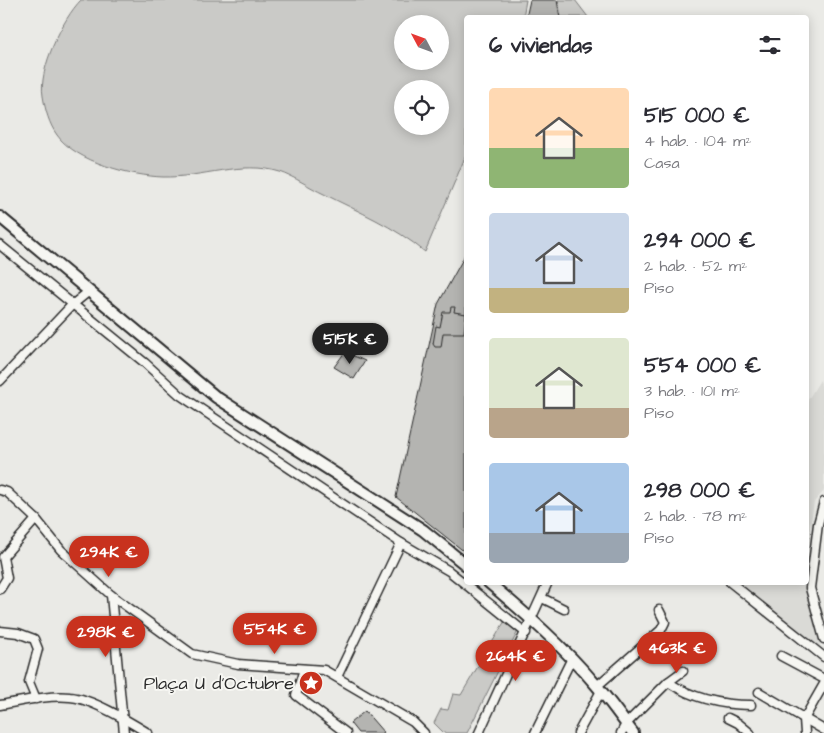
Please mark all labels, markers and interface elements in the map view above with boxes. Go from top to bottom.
north arrow [394,15,449,70]
map controls [394,15,449,135]
text: 6 viviendas [489,31,593,60]
icon: filters [756,31,784,59]
button: locate [394,80,449,135]
text: 515 000 € [644,101,750,130]
icon: home [529,108,589,168]
text: 4 hab. · 104 m² [644,130,752,152]
text: Casa [644,152,680,174]
text: 294 000 € [644,226,756,255]
icon: home [529,233,589,293]
text: 2 hab. · 52 m² [644,255,747,277]
text: Piso [644,277,674,299]
pin: 515K € [309,322,391,365]
text: 515K € [323,328,377,350]
text: 554 000 € [644,351,761,380]
icon: home [529,358,589,418]
text: 3 hab. · 101 m² [644,380,740,402]
text: Piso [644,402,674,424]
text: 298 000 € [644,476,755,505]
icon: home [529,483,589,543]
text: 2 hab. · 78 m² [644,505,747,527]
text: Piso [644,527,674,549]
pin: 294K € [68,536,150,578]
text: 294K € [80,541,138,563]
pin: 554K € [234,612,316,655]
pin: 298K € [65,616,147,658]
text: 554K € [244,618,306,640]
text: 298K € [77,621,135,643]
pin: 463K € [636,632,718,674]
text: 463K € [648,637,706,659]
pin: 264K € [475,640,557,682]
text: 264K € [487,645,545,667]
place icon: Plaça U d'Octubre [298,670,324,696]
place label: Plaça U d'Octubre [144,671,294,696]

